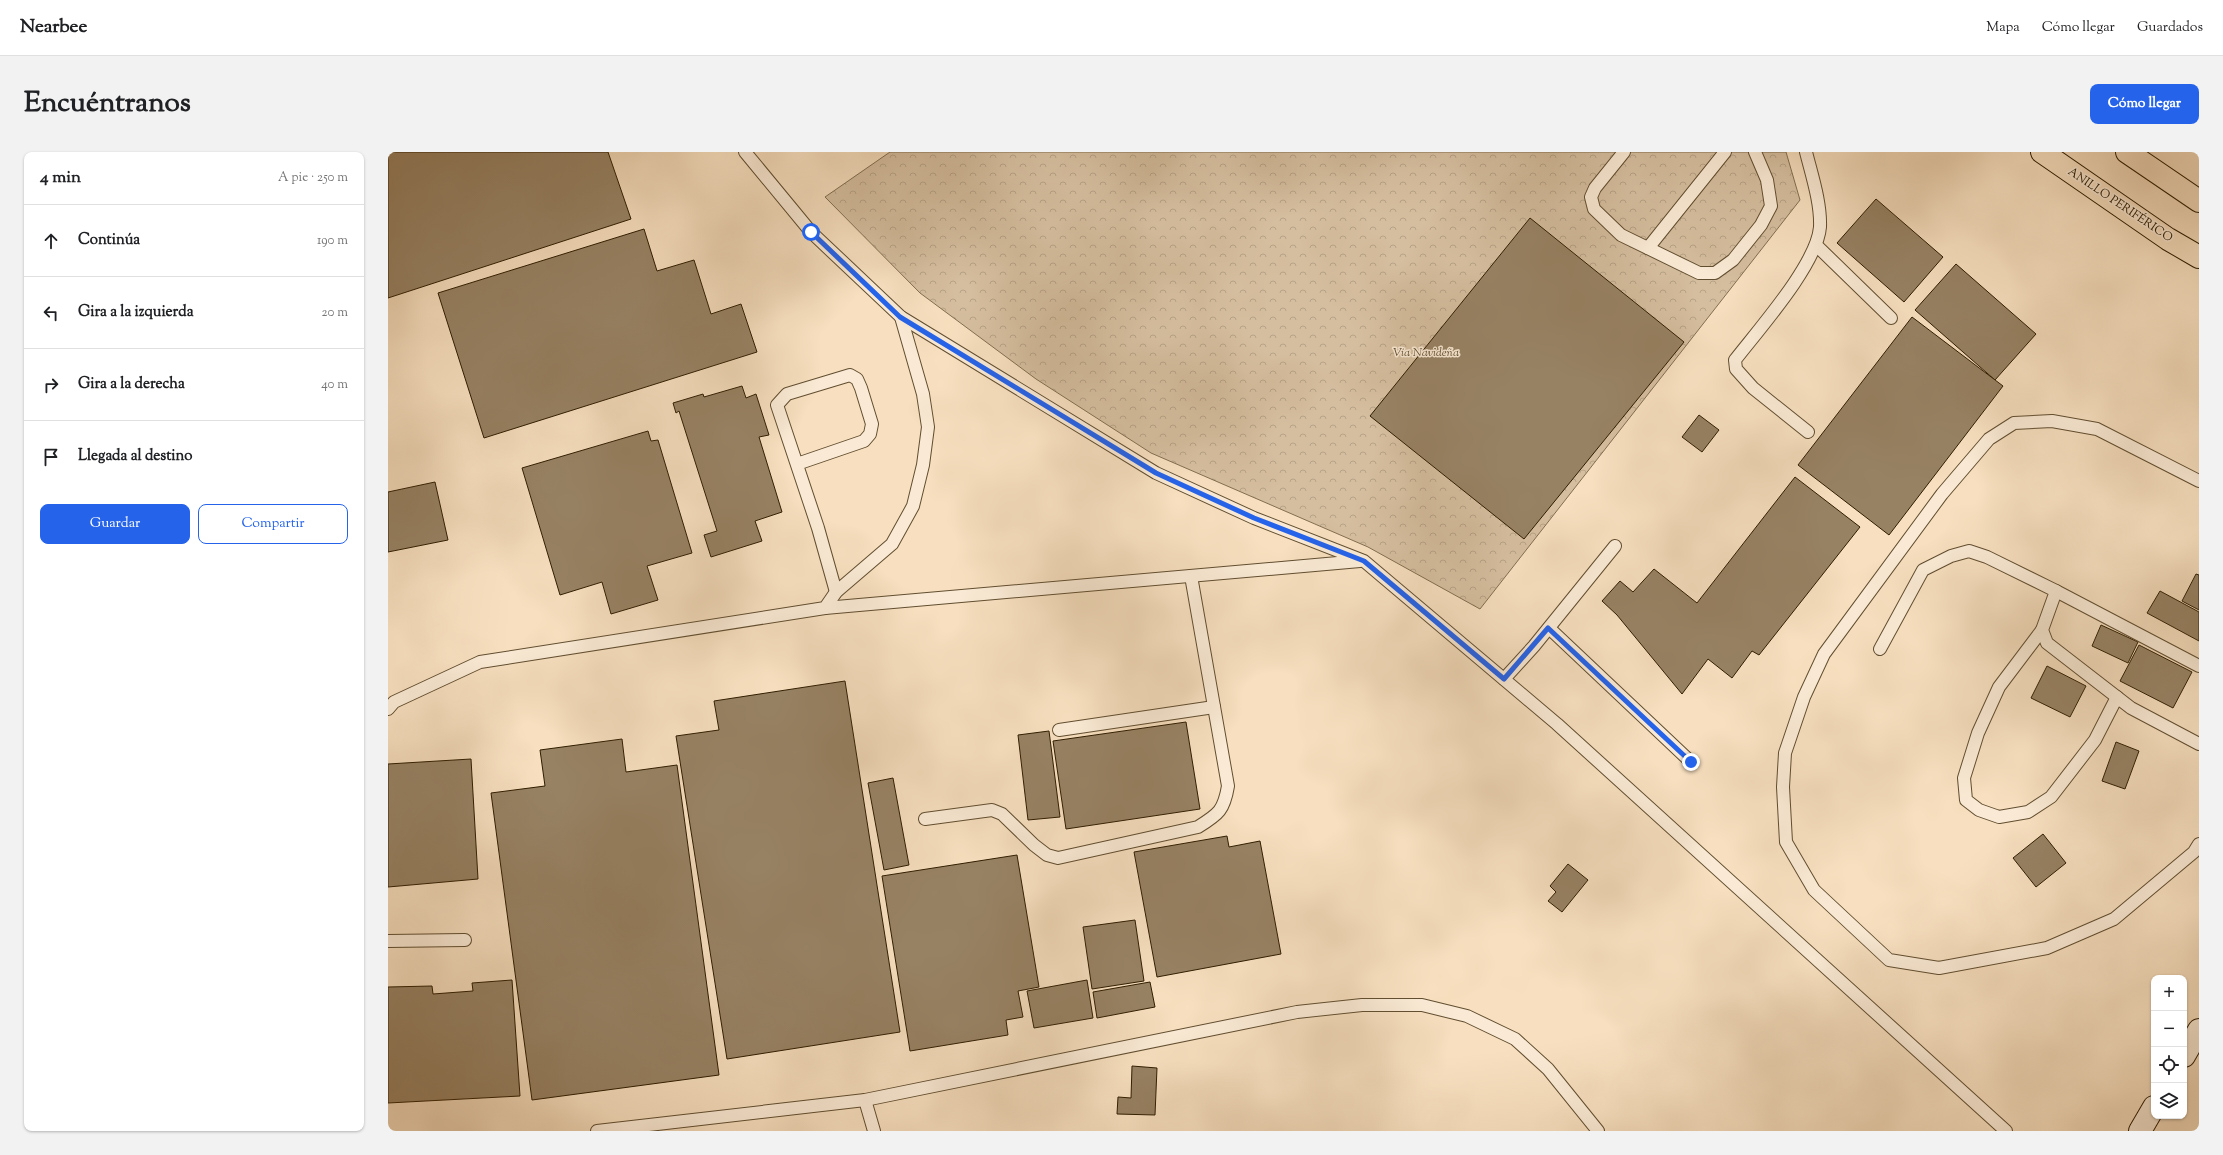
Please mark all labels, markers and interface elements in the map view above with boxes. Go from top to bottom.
text: Nearbee [20,14,87,41]
text: Mapa [1986,18,2020,38]
text: Cómo llegar [2042,18,2115,38]
text: Guardados [2137,18,2203,38]
text: Encuéntranos [24,84,191,124]
button: Cómo llegar [2090,84,2199,124]
street label: ANILLO PERIFÉRICO [2064,163,2176,247]
text: 4 min [40,166,81,190]
text: A pie · 250 m [278,169,348,187]
route start [802,223,820,241]
icon: ahead [40,230,62,252]
text: Continúa [78,230,140,251]
text: 190 m [317,232,348,250]
icon: left [40,302,62,324]
text: Gira a la izquierda [78,302,194,323]
text: 20 m [322,304,348,322]
park label: Vía Navideña [1393,344,1459,362]
icon: right [40,374,62,396]
text: Gira a la derecha [78,374,185,395]
text: 40 m [321,376,348,394]
icon: arrive [40,446,62,468]
text: Llegada al destino [78,446,193,467]
button: Guardar [40,504,190,544]
button: Compartir [198,504,348,544]
route end [1682,753,1700,771]
map controls [2151,975,2187,1119]
button: + [2151,975,2187,1011]
button: − [2151,1011,2187,1047]
button: locate [2151,1047,2187,1083]
button: layers [2151,1083,2187,1119]

